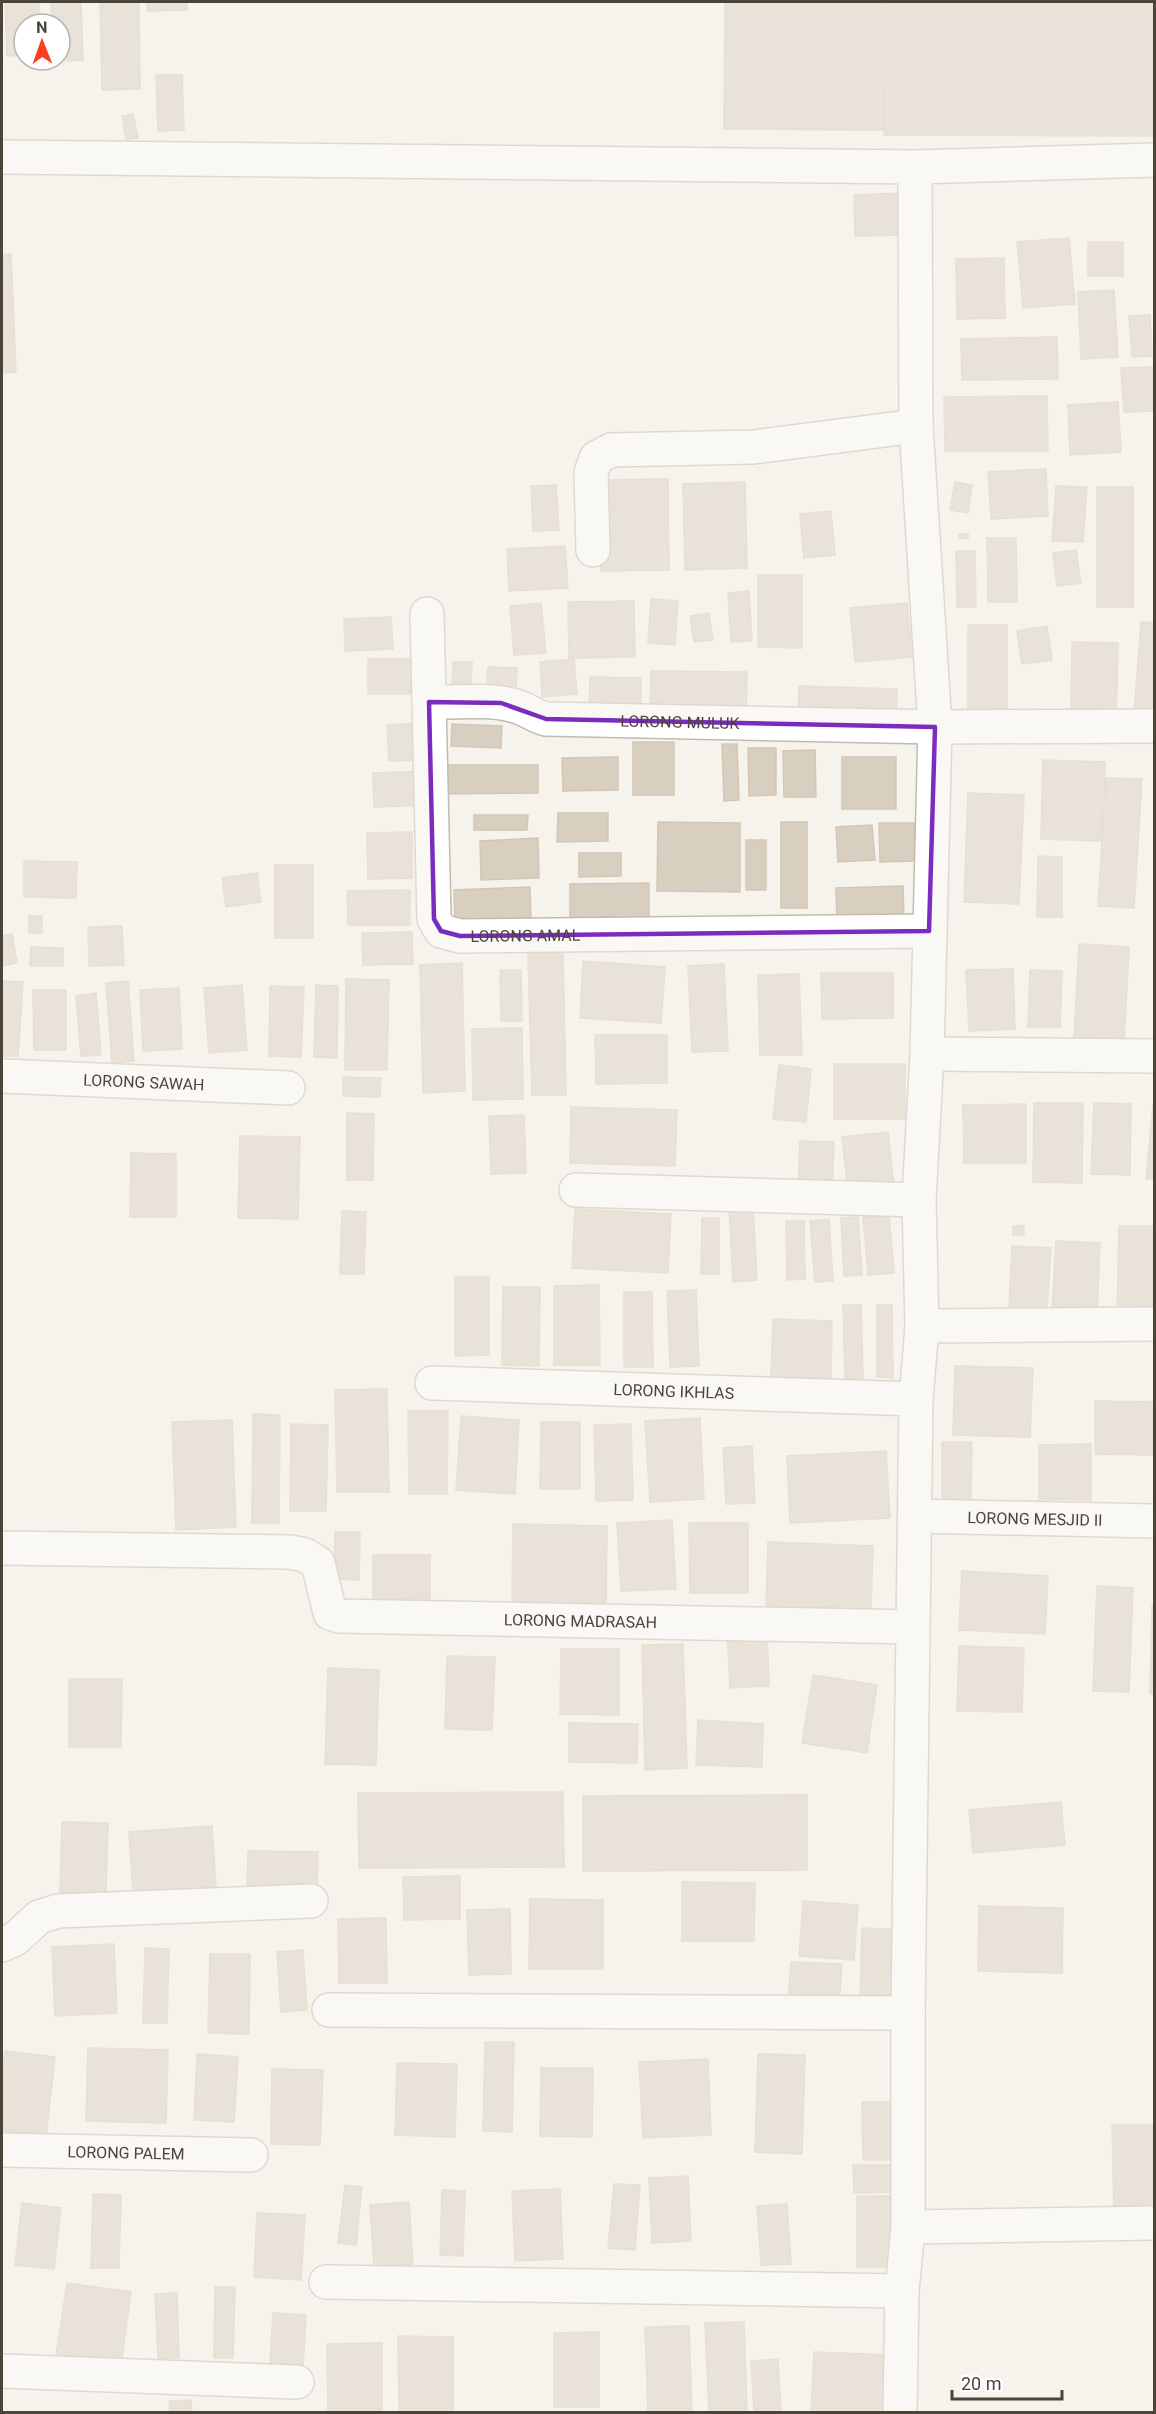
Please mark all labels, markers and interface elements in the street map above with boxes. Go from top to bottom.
north arrow [12,12,72,72]
text: N [36,18,48,37]
street label: LORONG MULUK [620,712,741,733]
street label: LORONG AMAL [470,926,581,946]
street label: LORONG SAWAH [83,1070,205,1094]
street label: LORONG IKHLAS [613,1380,735,1403]
street label: LORONG MESJID II [967,1508,1103,1530]
street label: LORONG MADRASAH [504,1610,657,1632]
street label: LORONG PALEM [67,2142,185,2164]
scale bar [952,2363,1062,2401]
text: 20 m [961,2373,1001,2394]

